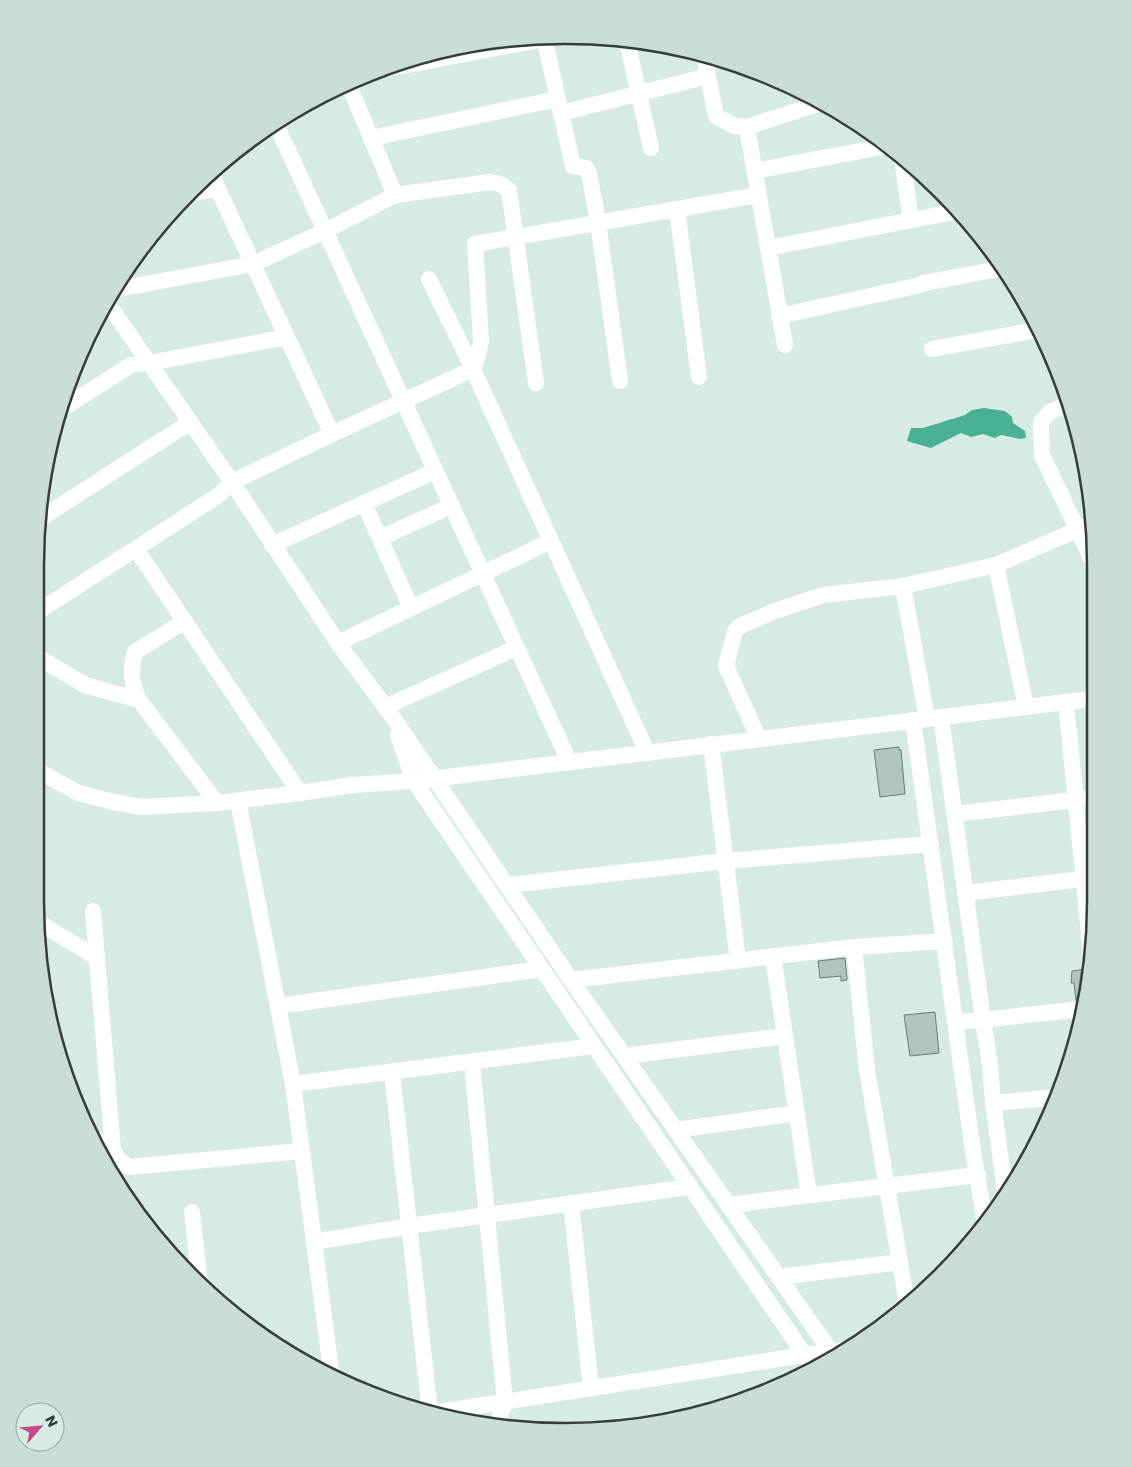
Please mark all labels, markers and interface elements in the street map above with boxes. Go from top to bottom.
north arrow [15,1402,65,1452]
text: N [40,1412,63,1430]

